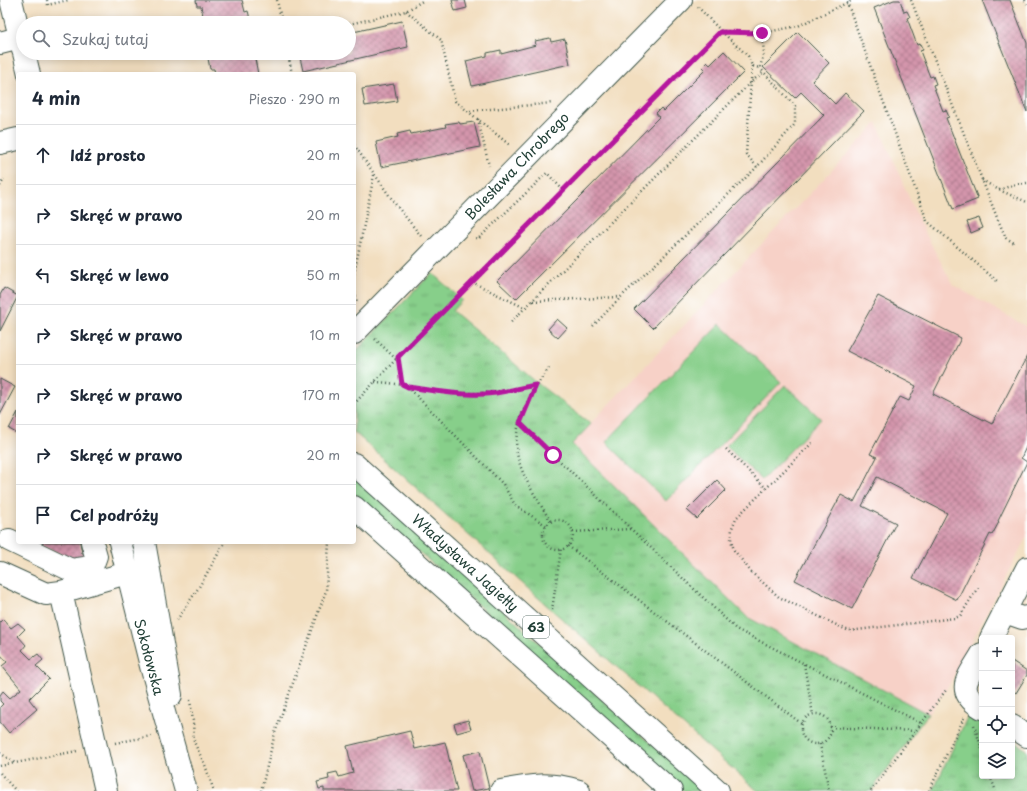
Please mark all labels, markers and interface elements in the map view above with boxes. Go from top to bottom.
search box [16,16,356,60]
route end [753,24,771,42]
icon: search [30,27,52,49]
text: Szukaj tutaj [62,27,149,50]
text: 4 min [32,85,80,111]
text: Pieszo · 290 m [249,89,340,108]
street label: Bolesława Chrobrego [460,107,574,224]
text: Idź prosto [70,143,145,166]
icon: ahead [32,144,54,166]
text: 20 m [306,145,340,164]
text: Skręć w prawo [70,203,183,226]
icon: right [32,204,54,226]
text: 20 m [306,205,340,224]
text: Skręć w lewo [70,263,169,286]
icon: left [32,264,54,286]
text: 50 m [306,265,340,284]
text: Skręć w prawo [70,323,183,346]
icon: right [32,324,54,346]
text: 10 m [310,325,340,344]
text: Skręć w prawo [70,383,183,406]
icon: right [32,384,54,406]
text: 170 m [302,385,340,404]
text: Skręć w prawo [70,443,183,466]
icon: right [32,444,54,466]
text: 20 m [306,445,340,464]
route start [544,446,562,464]
text: Cel podróży [70,503,158,526]
icon: arrive [32,504,54,526]
street label: Władysława Jagiełły [407,509,523,616]
street label: Sokołowska [129,616,170,698]
road number: 63 [523,616,549,638]
map controls [979,635,1015,779]
button: + [979,635,1015,671]
button: − [979,671,1015,707]
button: locate [979,707,1015,743]
button: layers [979,743,1015,779]

